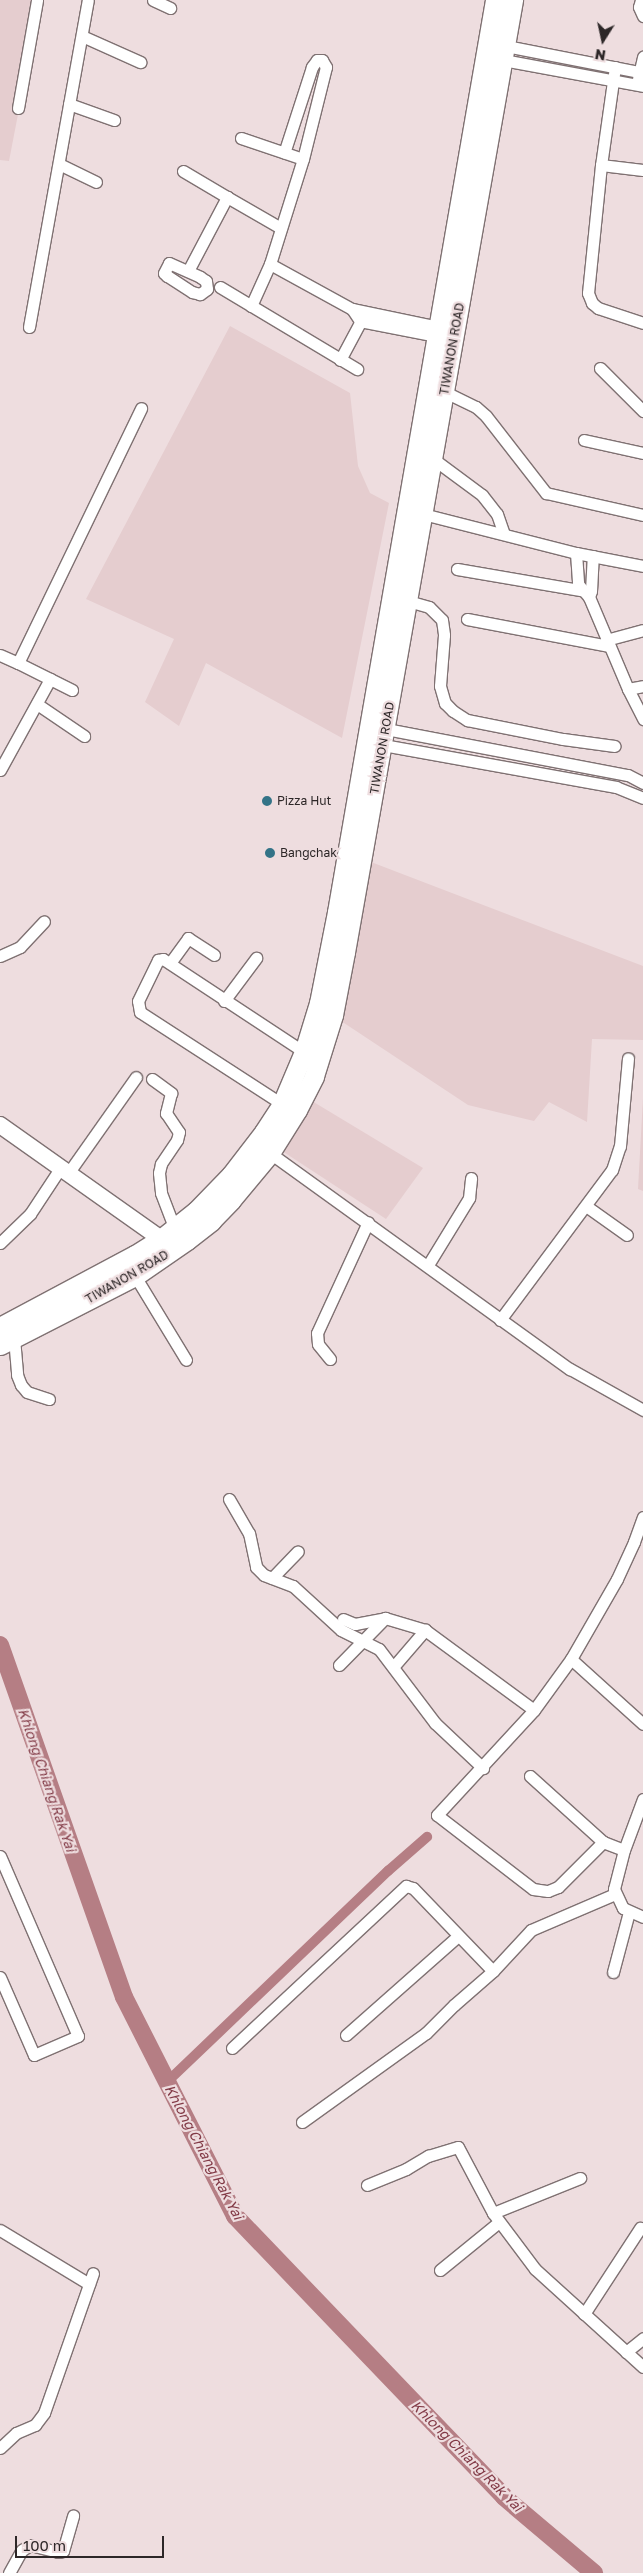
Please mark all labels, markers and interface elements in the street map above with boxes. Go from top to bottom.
north arrow [578,15,628,65]
text: N [594,46,607,65]
street label: TIWANON ROAD [437,302,467,396]
street label: TIWANON ROAD [367,701,397,795]
place label: Pizza Hut [277,794,331,808]
marker: Pizza Hut [261,795,273,807]
place label: Bangchak [280,846,337,860]
marker: Bangchak [264,847,276,859]
street label: TIWANON ROAD [83,1247,171,1307]
water label: Khlong Chiang Rak Yai [15,1706,79,1854]
water label: Khlong Chiang Rak Yai [161,2082,247,2222]
water label: Khlong Chiang Rak Yai [408,2397,526,2515]
scale bar [18,2526,166,2558]
text: 100 m [23,2536,66,2554]

